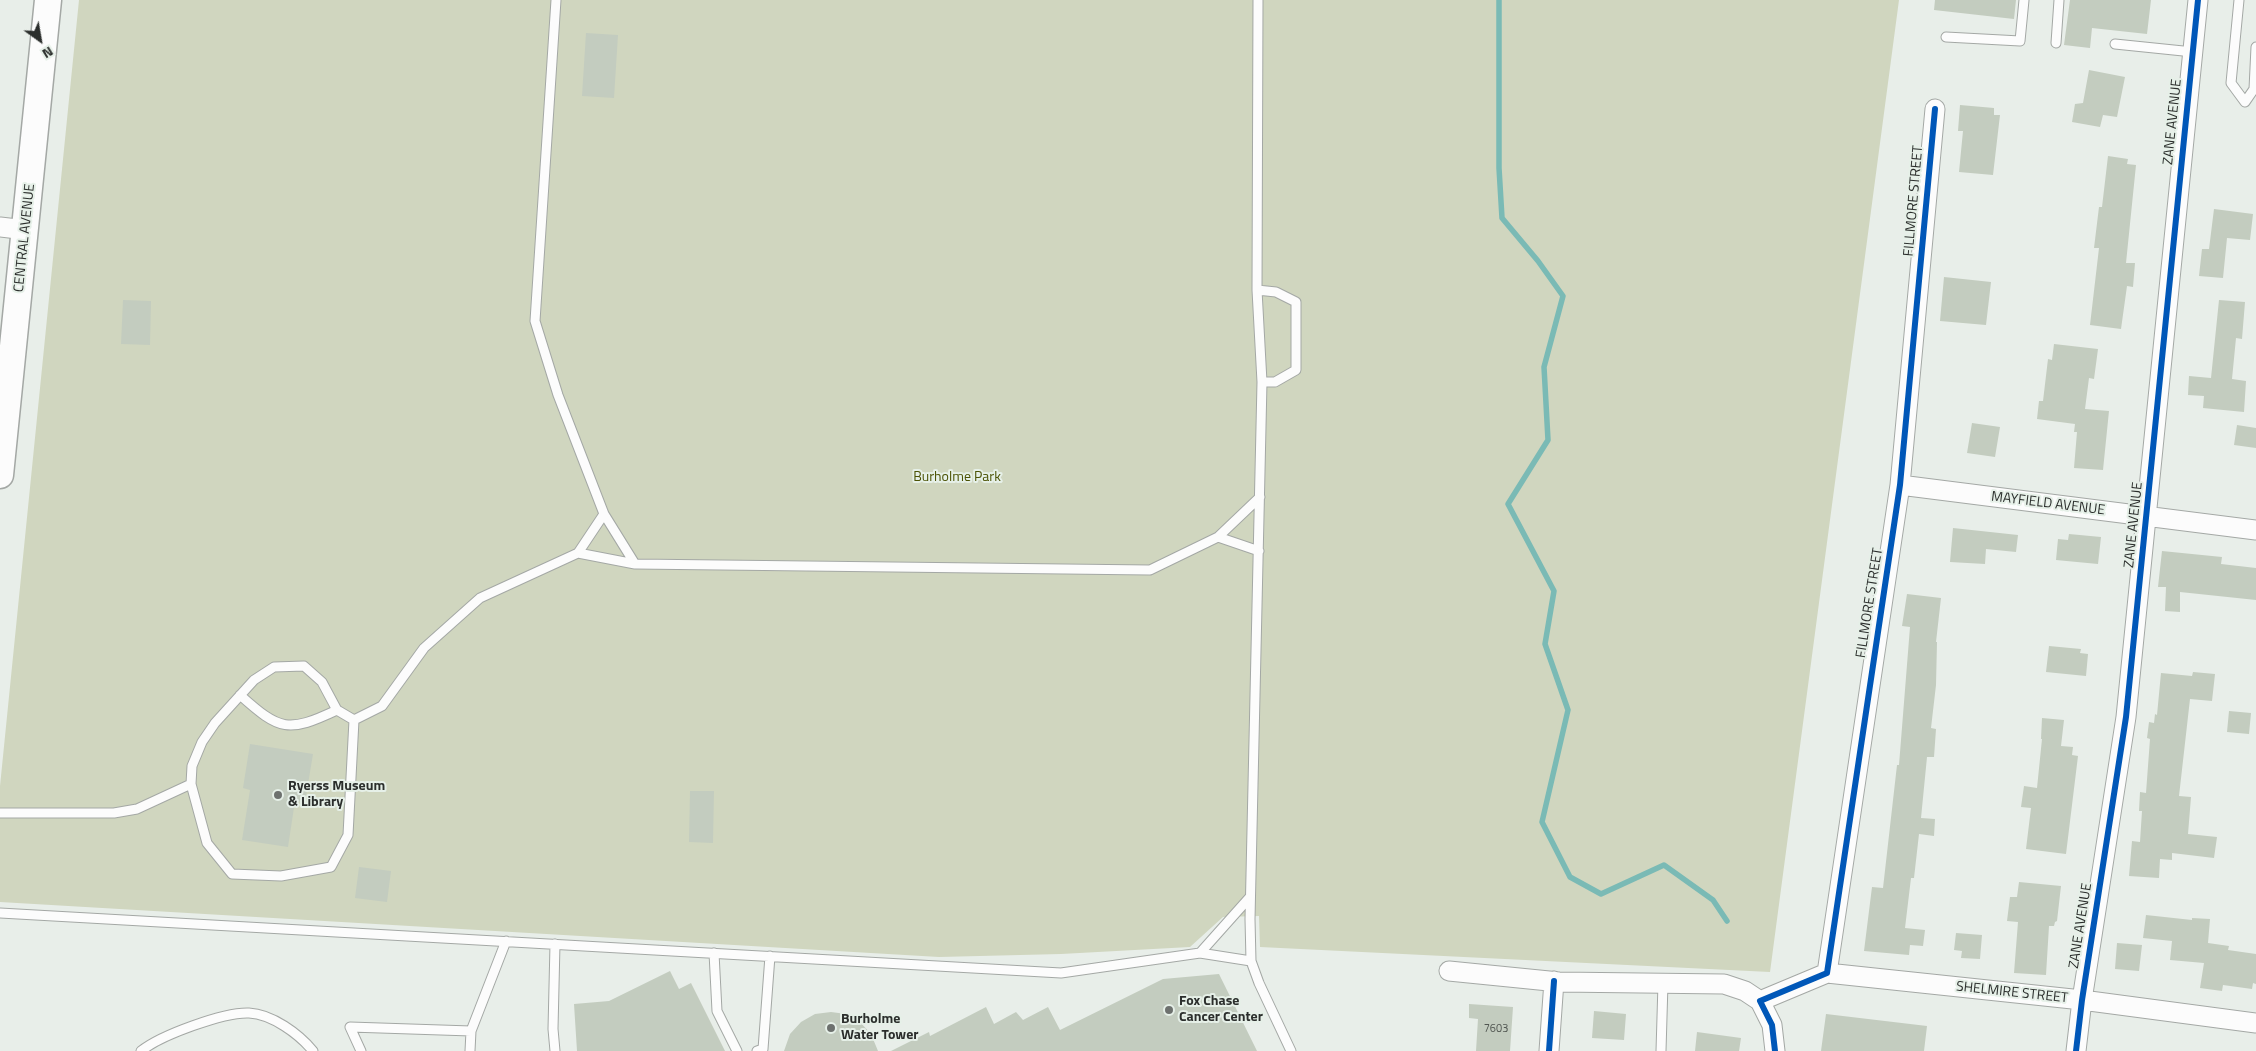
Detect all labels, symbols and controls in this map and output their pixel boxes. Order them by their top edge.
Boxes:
north arrow [15,15,65,65]
text: N [39,42,58,65]
street label: ZANE AVENUE [2160,78,2186,166]
street label: FILLMORE STREET [1901,145,1927,257]
street label: CENTRAL AVENUE [11,183,39,293]
park label: Burholme Park [913,470,1001,486]
street label: ZANE AVENUE [2121,481,2147,569]
street label: MAYFIELD AVENUE [1990,489,2106,519]
street label: FILLMORE STREET [1853,547,1887,659]
place label: Ryerss Museum & Library [288,779,385,812]
marker: Ryerss Museum & Library [272,789,284,801]
street label: ZANE AVENUE [2066,882,2096,970]
street label: SHELMIRE STREET [1955,979,2069,1007]
place label: Fox Chase Cancer Center [1179,994,1263,1026]
marker: Fox Chase Cancer Center [1163,1004,1175,1016]
place label: Burholme Water Tower [841,1012,918,1044]
marker: Burholme Water Tower [825,1022,837,1034]
house number: 7603 [1484,1022,1508,1036]

